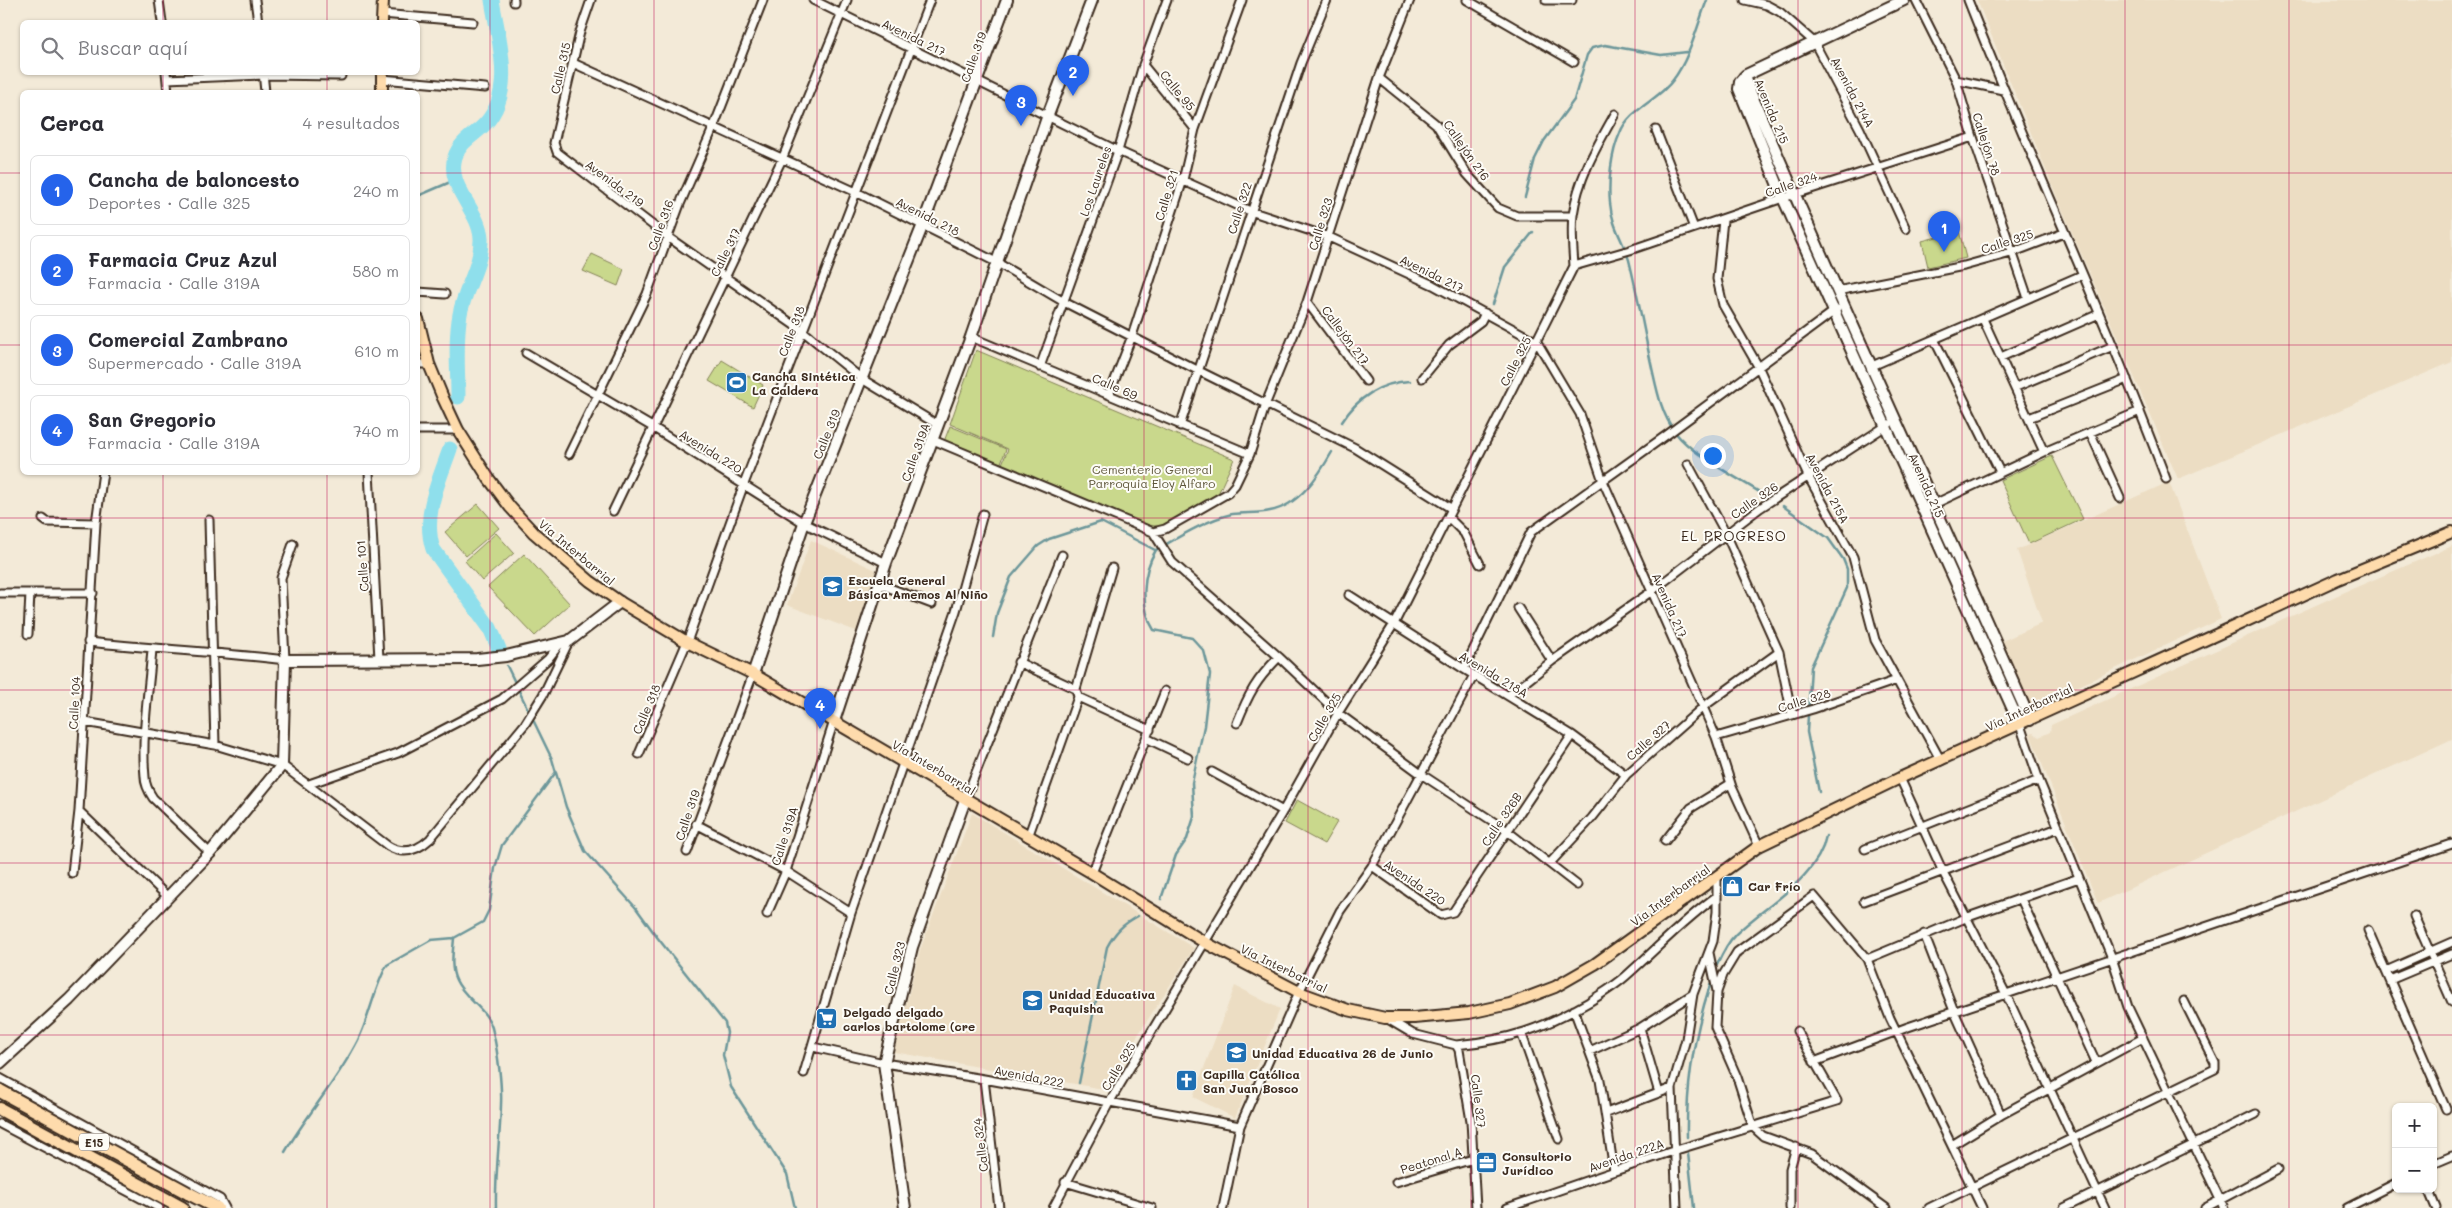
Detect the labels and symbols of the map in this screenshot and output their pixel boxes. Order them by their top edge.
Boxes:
street label: Avenida 217 [880,15,949,59]
street label: Calle 319 [956,29,990,85]
street label: Calle 315 [546,41,574,95]
street label: Avenida 214A [1828,54,1878,130]
pin: 2 [1057,55,1089,96]
street label: Calle 95 [1157,67,1199,113]
street label: Avenida 215 [1751,76,1793,146]
pin: 3 [1005,85,1037,126]
street label: Callejón 78 [1969,111,2005,177]
street label: Callejón 216 [1440,117,1494,183]
street label: Los Laureles [1076,144,1115,218]
street label: Avenida 219 [583,156,647,210]
street label: Calle 321 [1151,168,1181,222]
street label: Calle 324 [1763,168,1819,200]
street label: Calle 322 [1223,180,1255,236]
street label: Avenida 218 [893,193,963,239]
street label: Calle 323 [1304,196,1336,252]
street label: Calle 316 [643,197,677,253]
pin: 1 [1928,211,1960,252]
street label: Calle 317 [706,225,744,279]
street label: Calle 325 [1979,225,2035,257]
street label: Avenida 217 [1398,251,1467,295]
street label: Callejón 217 [1319,302,1374,368]
street label: Calle 318 [774,303,808,359]
street label: Calle 325 [1496,333,1534,389]
place label: Cancha Sintética La Caldera [752,368,856,398]
street label: Calle 69 [1090,369,1140,403]
sports icon: Cancha Sintética La Caldera [724,371,748,395]
street label: Calle 319 [809,407,843,461]
street label: Calle 319A [897,421,933,483]
street label: Avenida 220 [677,425,746,477]
your location [1700,443,1726,469]
street label: Avenida 215A [1803,450,1853,526]
street label: Avenida 215 [1906,450,1948,520]
park label: Cementerio General Parroquia Eloy Alfaro [1089,461,1215,491]
street label: Calle 326 [1727,478,1781,522]
street label: Vía Interbarrial [536,515,618,589]
district label: EL PROGRESO [1681,526,1787,545]
street label: Calle 101 [352,540,372,592]
street label: Avenida 217 [1649,570,1691,640]
place label: Escuela General Básica Amemos Al Niño [848,572,988,602]
school or university icon: Escuela General Básica Amemos Al Niño [820,575,844,599]
street label: Avenida 218A [1457,647,1531,701]
street label: Calle 104 [65,676,83,730]
street label: Vía Interbarrial [1983,680,2075,734]
street label: Calle 318 [628,681,664,737]
street label: Calle 328 [1776,684,1832,716]
pin: 4 [804,688,836,729]
street label: Calle 325 [1304,690,1344,744]
street label: Calle 327 [1622,716,1674,764]
street label: Vía Interbarrial [889,736,979,798]
street label: Calle 319 [671,787,703,843]
street label: Calle 326B [1477,789,1525,849]
street label: Calle 319A [767,804,801,868]
street label: Avenida 220 [1381,856,1449,909]
street label: Vía Interbarrial [1627,861,1713,929]
shop icon: Car Frío [1720,874,1744,898]
place label: Car Frío [1748,878,1800,894]
street label: Calle 323 [880,940,908,996]
street label: Vía Interbarrial [1238,940,1330,996]
place label: Unidad Educativa Paquisha [1049,986,1155,1016]
school or university icon: Unidad Educativa Paquisha [1021,989,1045,1013]
place label: Delgado delgado carlos bartolome (cre [843,1004,975,1034]
supermarket icon: Delgado delgado carlos bartolome (cre [815,1007,839,1031]
street label: Calle 325 [1097,1039,1139,1093]
school or university icon: Unidad Educativa 26 de Junio [1224,1041,1248,1065]
place label: Unidad Educativa 26 de Junio [1252,1045,1433,1061]
street label: Avenida 222 [993,1061,1065,1091]
place label: Capilla Católica San Juan Bosco [1203,1066,1300,1096]
church icon: Capilla Católica San Juan Bosco [1175,1069,1199,1093]
street label: Calle 327 [1468,1073,1490,1129]
street label: Calle 324 [969,1117,991,1173]
road number: E15 [79,1134,109,1150]
street label: Avenida 222A [1586,1135,1666,1175]
street label: Peatonal A [1398,1143,1464,1177]
place label: Consultorio Jurídico [1502,1148,1571,1178]
office icon: Consultorio Jurídico [1474,1151,1498,1175]

